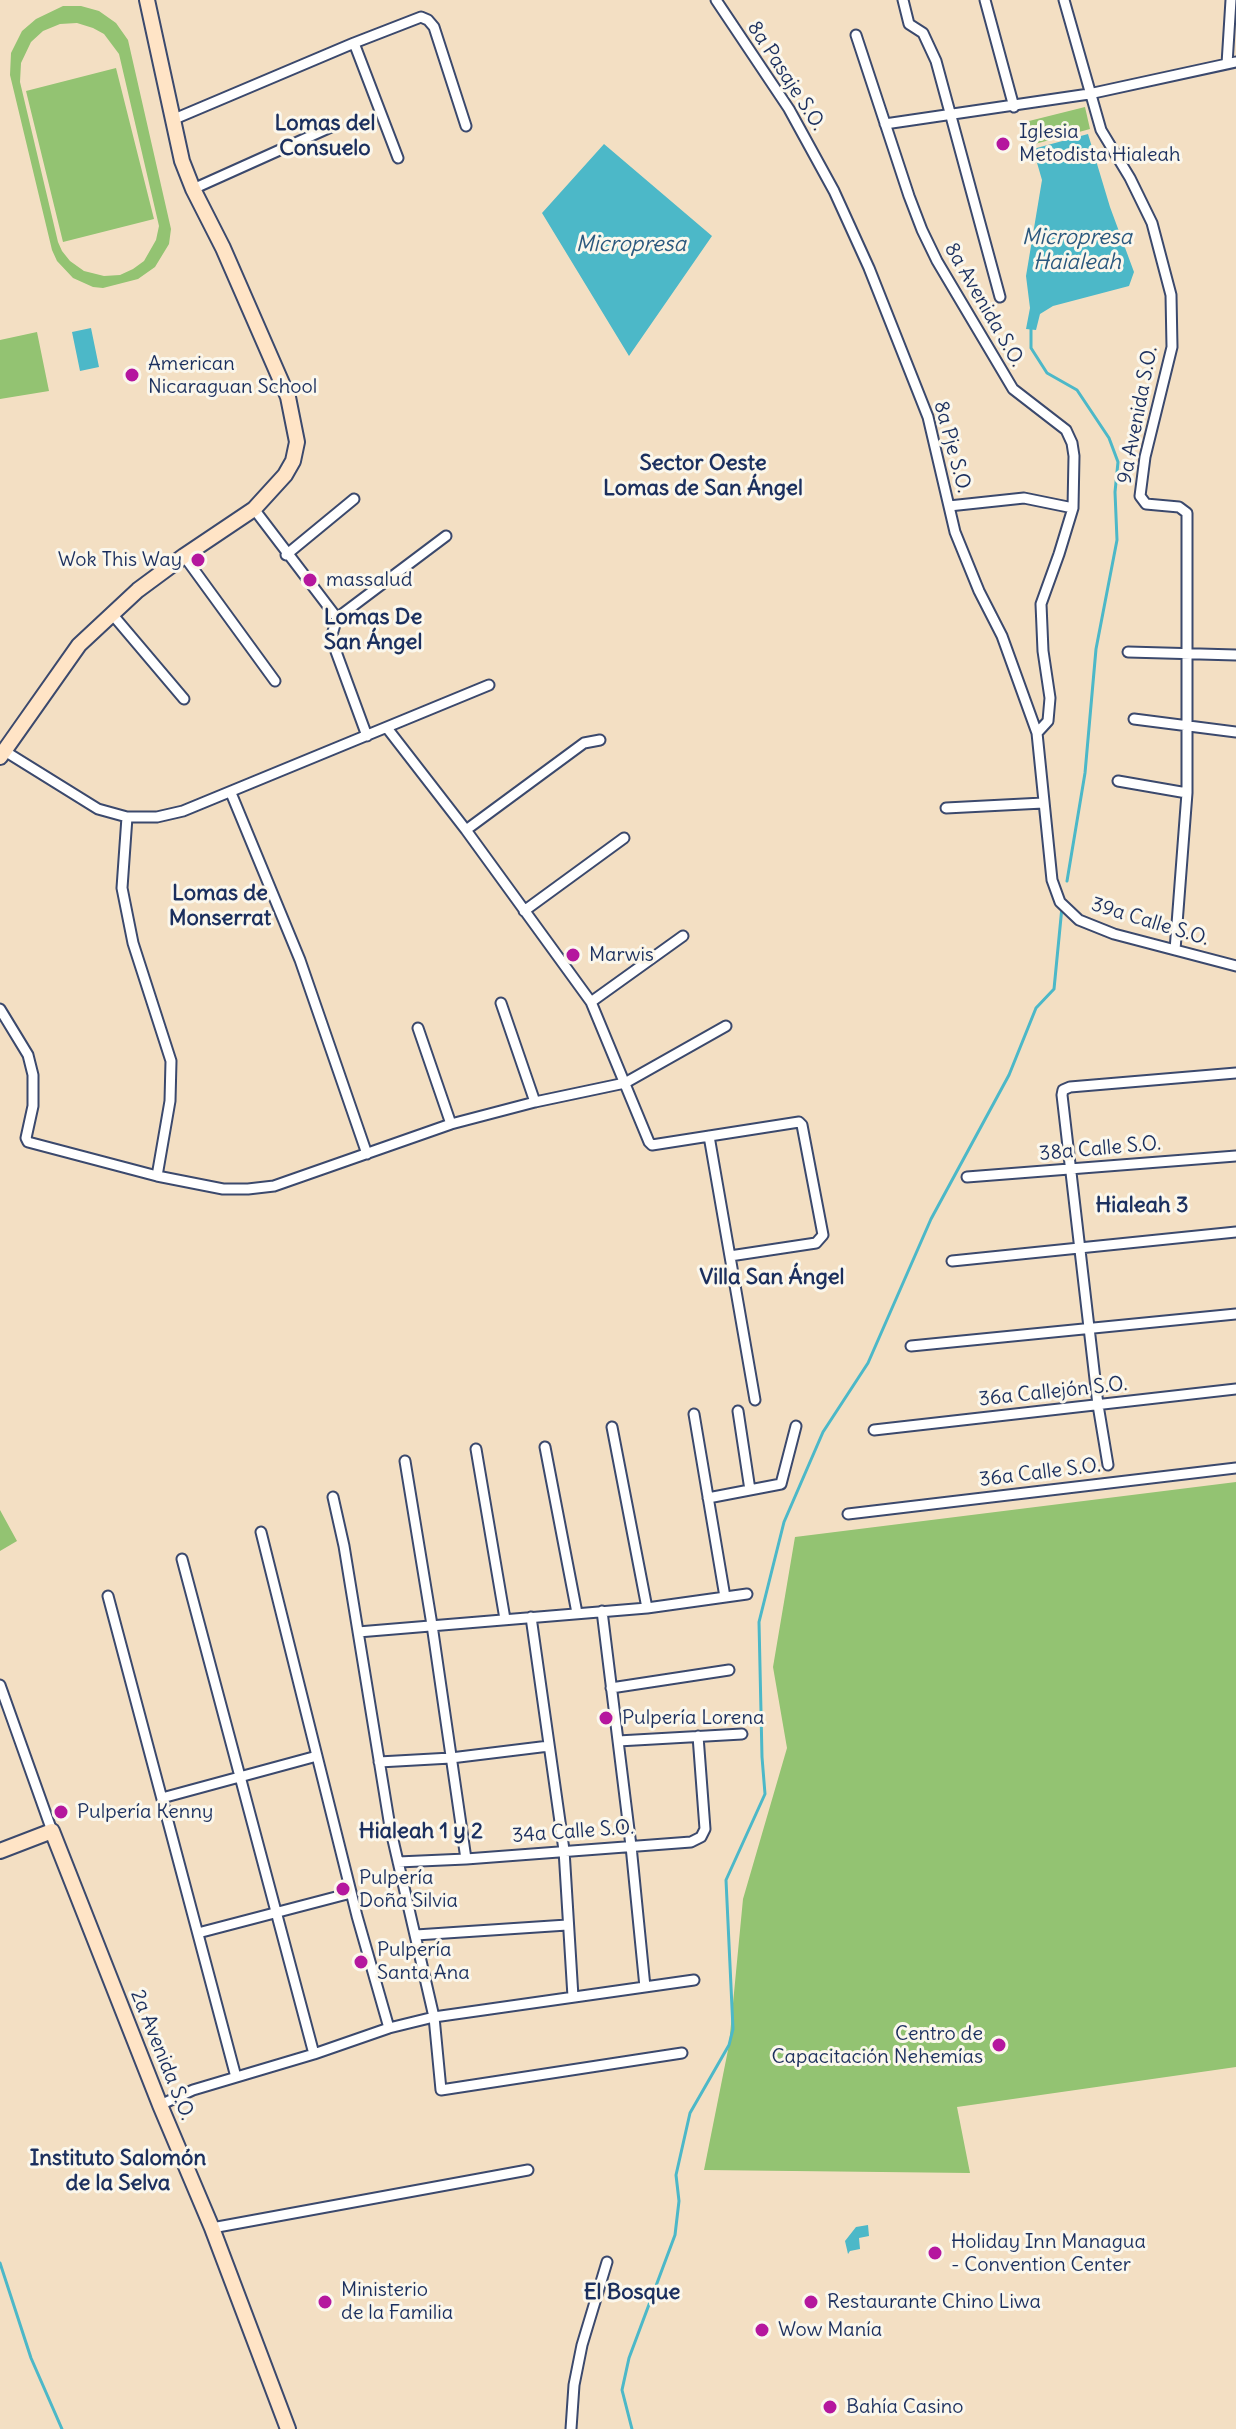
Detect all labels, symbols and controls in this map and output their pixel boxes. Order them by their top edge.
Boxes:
street label: 8a Pasaje S.O. [742,17,830,135]
district label: Lomas del Consuelo [275,111,375,162]
place label: Iglesia Metodista Hialeah [1019,120,1181,167]
marker: Iglesia Metodista Hialeah [994,135,1012,153]
water label: Micropresa Haialeah [1022,225,1132,276]
water label: Micropresa [576,232,686,258]
street label: 8a Avenida S.O. [939,239,1029,371]
street label: 9a Avenida S.O. [1113,344,1163,486]
place label: American Nicaraguan School [148,352,317,399]
marker: American Nicaraguan School [123,366,141,384]
street label: 8a Pje S.O. [928,399,976,495]
district label: Sector Oeste Lomas de San Ángel [603,451,803,502]
place label: Wok This Way [58,548,182,572]
marker: Wok This Way [189,551,207,569]
place label: massalud [326,568,412,592]
marker: massalud [301,571,319,589]
district label: Lomas De San Ángel [324,605,422,656]
district label: Lomas de Monserrat [169,881,271,932]
street label: 39a Calle S.O. [1088,893,1212,951]
place label: Marwis [589,943,654,967]
marker: Marwis [564,946,582,964]
street label: 38a Calle S.O. [1038,1132,1162,1166]
district label: Hialeah 3 [1095,1193,1189,1219]
district label: Villa San Ángel [699,1265,845,1291]
street label: 36a Callejón S.O. [977,1372,1129,1412]
street label: 36a Calle S.O. [978,1454,1102,1492]
place label: Pulpería Lorena [622,1706,764,1730]
marker: Pulpería Lorena [597,1709,615,1727]
place label: Pulpería Kenny [77,1800,213,1824]
marker: Pulpería Kenny [52,1803,70,1821]
street label: 34a Calle S.O. [511,1816,635,1848]
district label: Hialeah 1 y 2 [359,1819,483,1845]
place label: Pulpería Doña Silvia [359,1866,458,1913]
marker: Pulpería Doña Silvia [334,1880,352,1898]
place label: Pulpería Santa Ana [377,1938,470,1985]
marker: Pulpería Santa Ana [352,1953,370,1971]
street label: 2a Avenida S.O. [125,1986,199,2124]
place label: Centro de Capacitación Nehemías [772,2022,983,2069]
marker: Centro de Capacitación Nehemías [990,2036,1008,2054]
district label: Instituto Salomón de la Selva [30,2146,206,2198]
place label: Holiday Inn Managua - Convention Center [951,2230,1146,2277]
marker: Holiday Inn Managua - Convention Center [926,2244,944,2262]
place label: Ministerio de la Familia [341,2278,453,2325]
district label: El Bosque [584,2280,680,2306]
place label: Restaurante Chino Liwa [827,2290,1041,2314]
marker: Ministerio de la Familia [316,2293,334,2311]
marker: Restaurante Chino Liwa [802,2293,820,2311]
place label: Wow Manía [778,2318,882,2342]
marker: Wow Manía [753,2321,771,2339]
place label: Bahía Casino [846,2395,964,2419]
marker: Bahía Casino [821,2398,839,2416]

